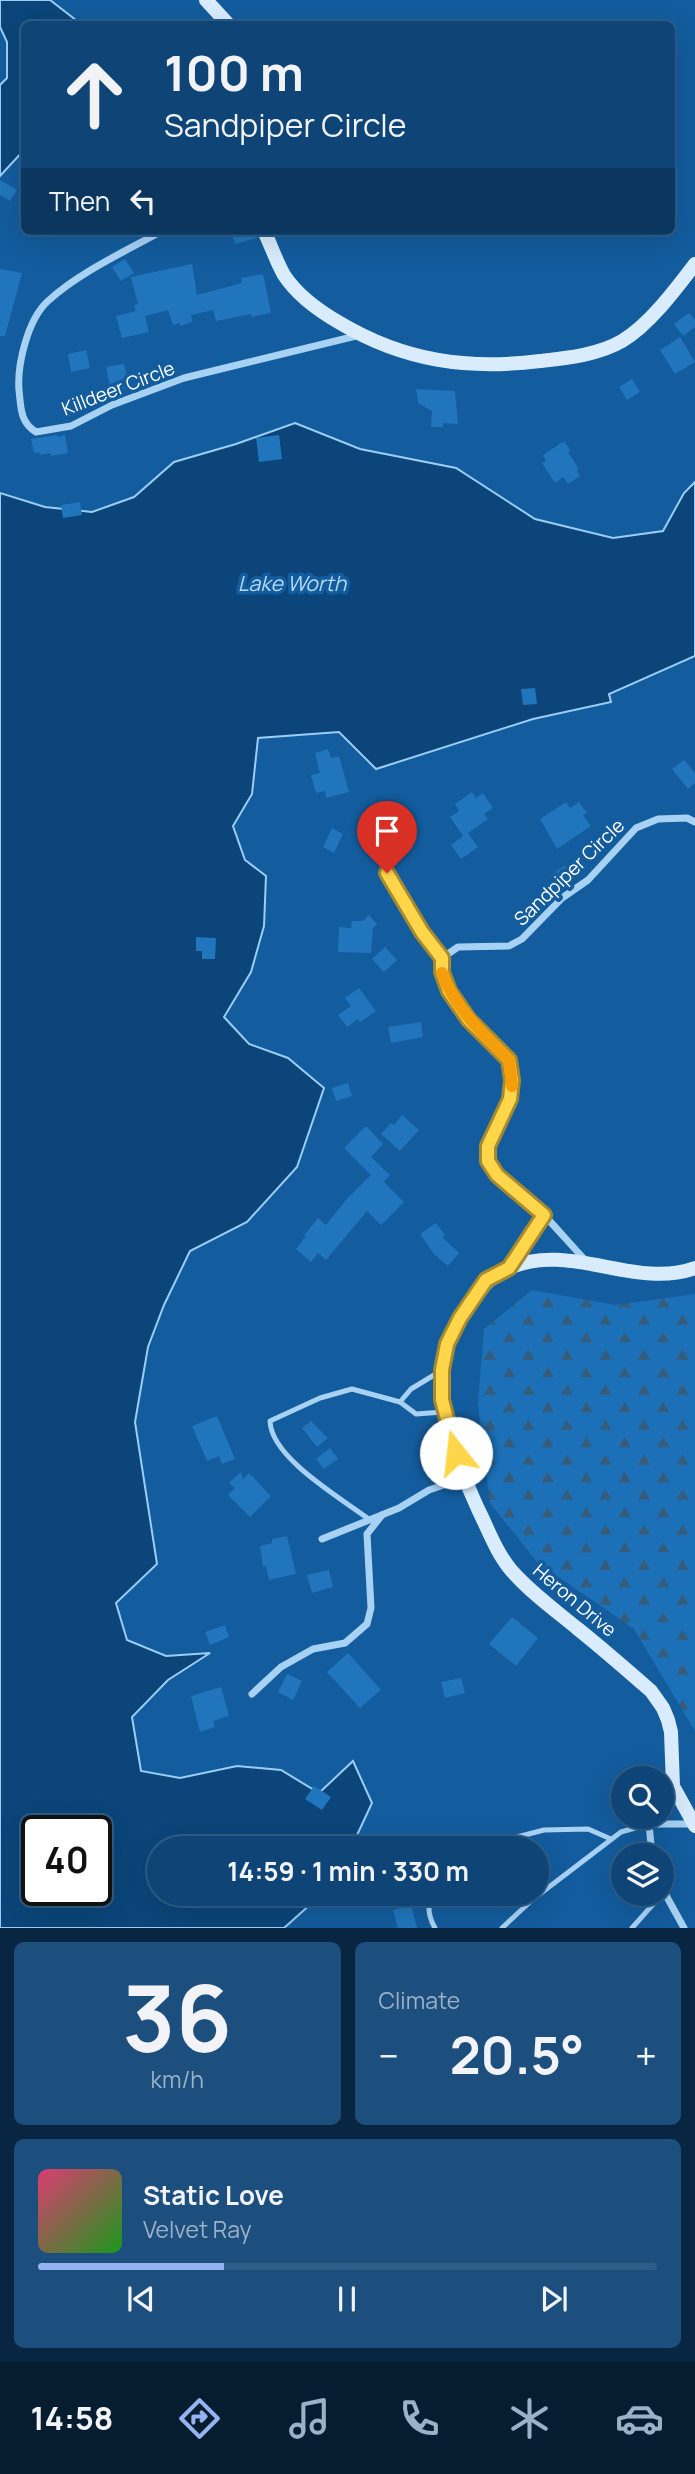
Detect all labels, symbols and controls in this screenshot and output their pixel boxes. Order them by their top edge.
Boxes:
text: 100 m [164,39,304,106]
icon: ahead [49,49,140,140]
text: Sandpiper Circle [164,103,406,147]
icon: left [124,182,162,220]
text: Then [49,183,110,219]
street label: Killdeer Circle [58,355,178,421]
water label: Lake Worth [238,569,348,597]
pin [357,801,417,873]
icon: arrive [368,812,406,850]
street label: Sandpiper Circle [508,813,630,931]
position arrow [419,1416,493,1490]
street label: Heron Drive [528,1557,622,1643]
map controls [611,1766,674,1906]
button: search [611,1766,674,1829]
speed limit sign: 40 [21,1815,112,1906]
button: layers [611,1843,674,1906]
text: 14:59 · 1 min · 330 m [227,1853,469,1889]
text: 36 [123,1955,232,2079]
text: Climate [379,1984,460,2016]
text: 20.5° [450,2019,584,2090]
text: − [379,2029,399,2081]
text: + [635,2029,657,2081]
text: km/h [151,2063,204,2095]
text: Static Love [143,2177,284,2213]
text: Velvet Ray [143,2213,252,2245]
icon: previous [122,2280,160,2318]
icon: pause [328,2280,366,2318]
icon: next [535,2280,573,2318]
icon: directions [175,2394,224,2443]
icon: music [285,2394,334,2443]
icon: phone [395,2394,444,2443]
icon: climate [505,2394,554,2443]
icon: car [615,2394,664,2443]
text: 14:58 [31,2396,113,2440]

